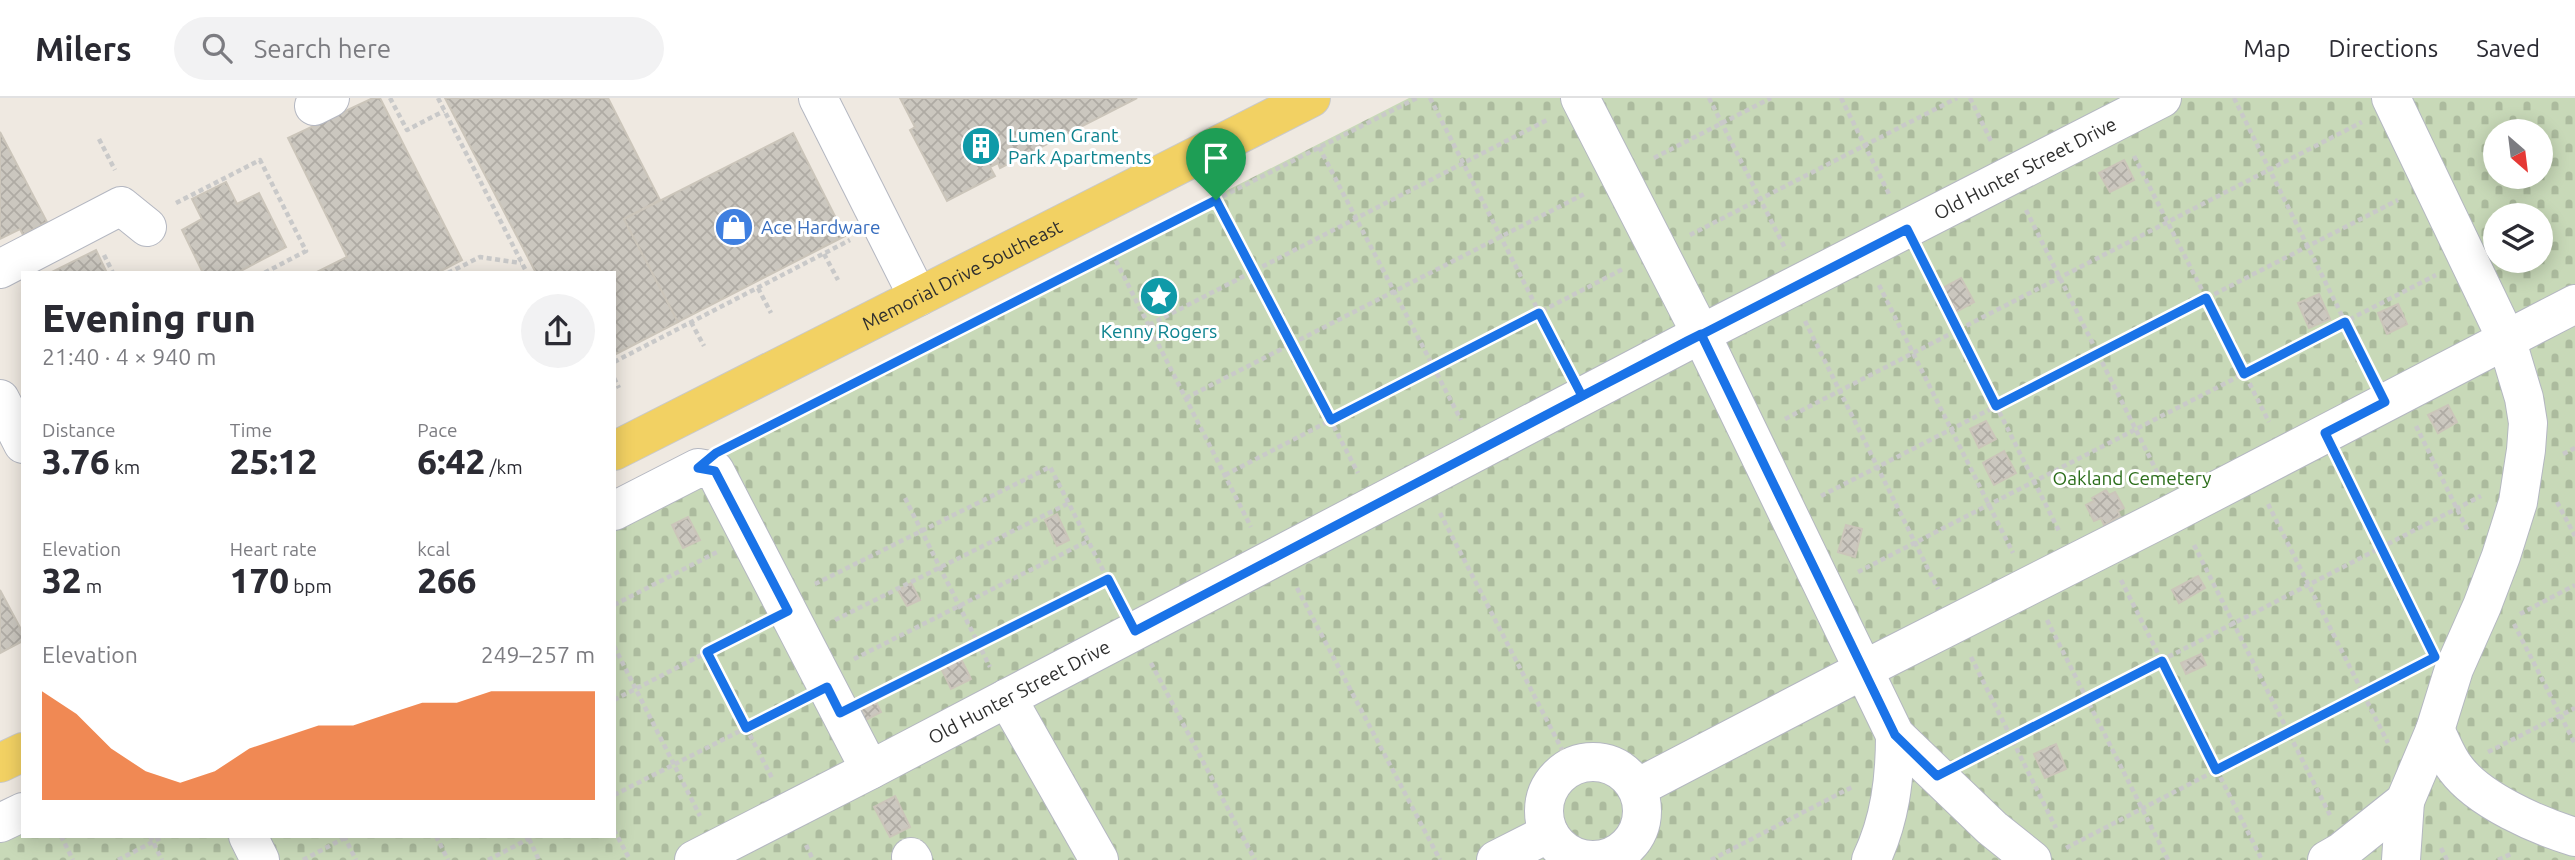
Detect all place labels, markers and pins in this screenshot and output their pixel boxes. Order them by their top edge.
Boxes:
place label: Lumen Grant Park Apartments [1008,124,1151,168]
building icon: Lumen Grant Park Apartments [960,125,1002,167]
pin [1186,128,1246,200]
shop icon: Ace Hardware [713,206,755,248]
place label: Ace Hardware [761,216,880,238]
place icon: Kenny Rogers [1138,275,1180,317]
place label: Kenny Rogers [1101,320,1217,342]

